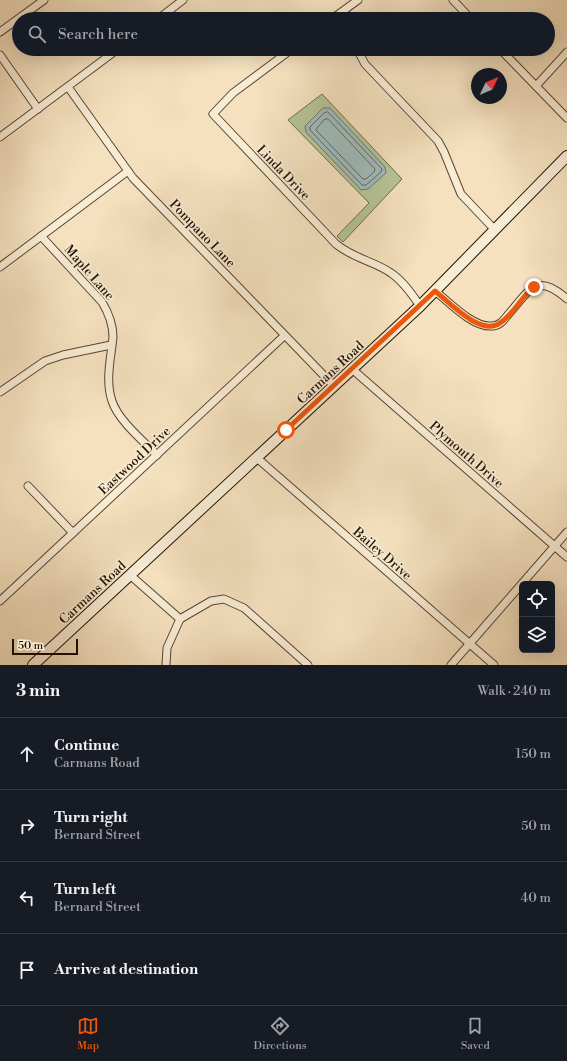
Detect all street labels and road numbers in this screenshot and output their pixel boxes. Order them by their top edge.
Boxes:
street label: Linda Drive [253,142,314,204]
street label: Pompano Lane [166,196,239,271]
street label: Maple Lane [61,242,118,304]
street label: Carmans Road [294,337,368,408]
street label: Plymouth Drive [426,418,507,492]
street label: Eastwood Drive [95,423,174,498]
street label: Bailey Drive [349,523,415,584]
street label: Carmans Road [56,557,130,628]

